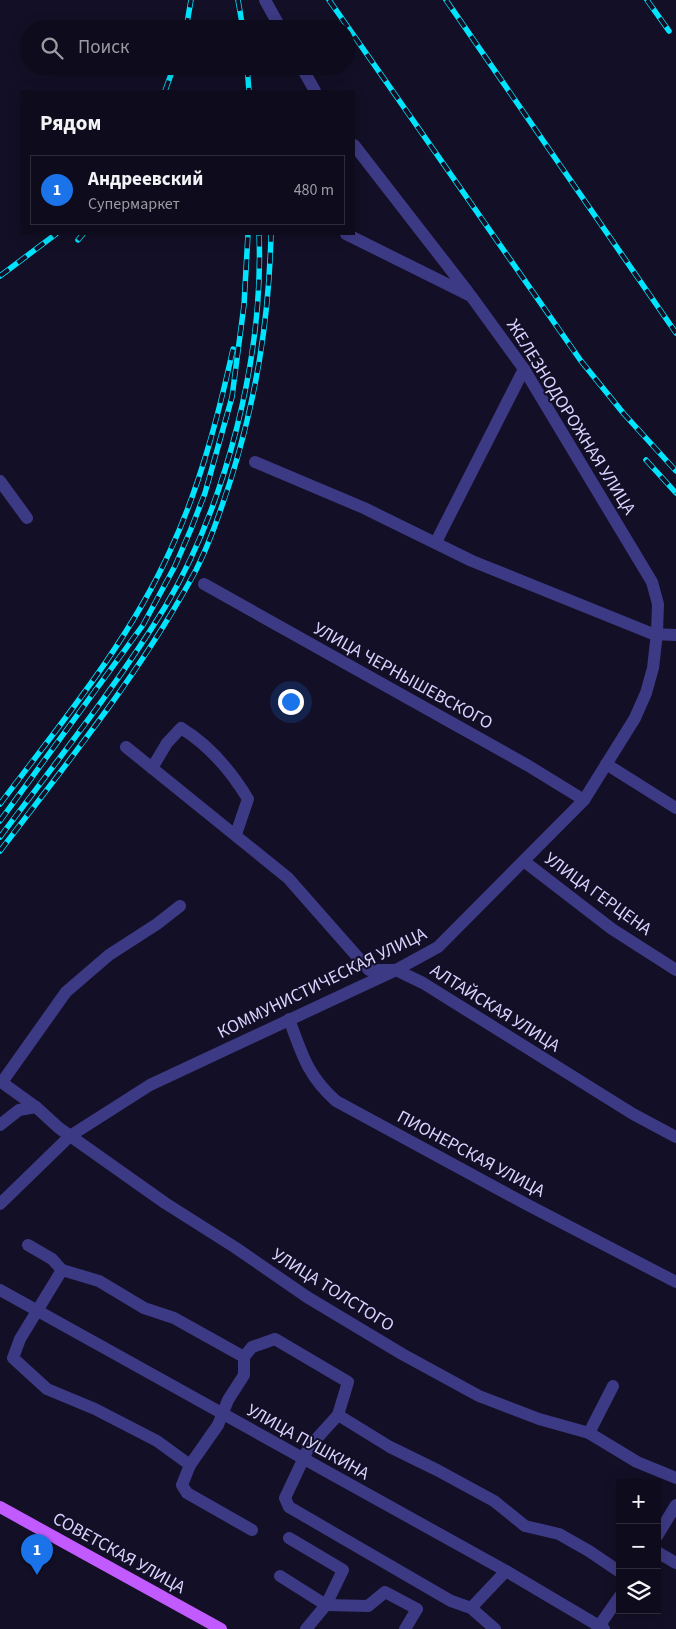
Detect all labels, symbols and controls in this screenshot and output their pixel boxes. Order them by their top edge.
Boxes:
search box [20,20,355,75]
icon: search [38,34,66,62]
text: Поиск [78,34,129,61]
text: Рядом [40,108,101,138]
text: Андреевский [88,166,203,193]
text: 1 [53,179,61,201]
text: 480 m [294,179,334,201]
text: Супермаркет [88,193,180,215]
street label: ЖЕЛЕЗНОДОРОЖНАЯ УЛИЦА [500,314,642,520]
street label: УЛИЦА ЧЕРНЫШЕВСКОГО [309,616,497,736]
your location [278,689,304,715]
street label: УЛИЦА ГЕРЦЕНА [539,846,657,942]
street label: КОММУНИСТИЧЕСКАЯ УЛИЦА [213,921,431,1045]
street label: АЛТАЙСКАЯ УЛИЦА [425,958,565,1058]
street label: ПИОНЕРСКАЯ УЛИЦА [393,1104,549,1204]
street label: УЛИЦА ТОЛСТОГО [267,1242,399,1338]
street label: УЛИЦА ПУШКИНА [242,1398,374,1486]
map controls [616,1479,661,1614]
button: + [616,1479,661,1524]
street label: СОВЕТСКАЯ УЛИЦА [48,1506,190,1600]
button: − [616,1524,661,1569]
pin: 1 [21,1534,53,1575]
button: layers [616,1569,661,1614]

